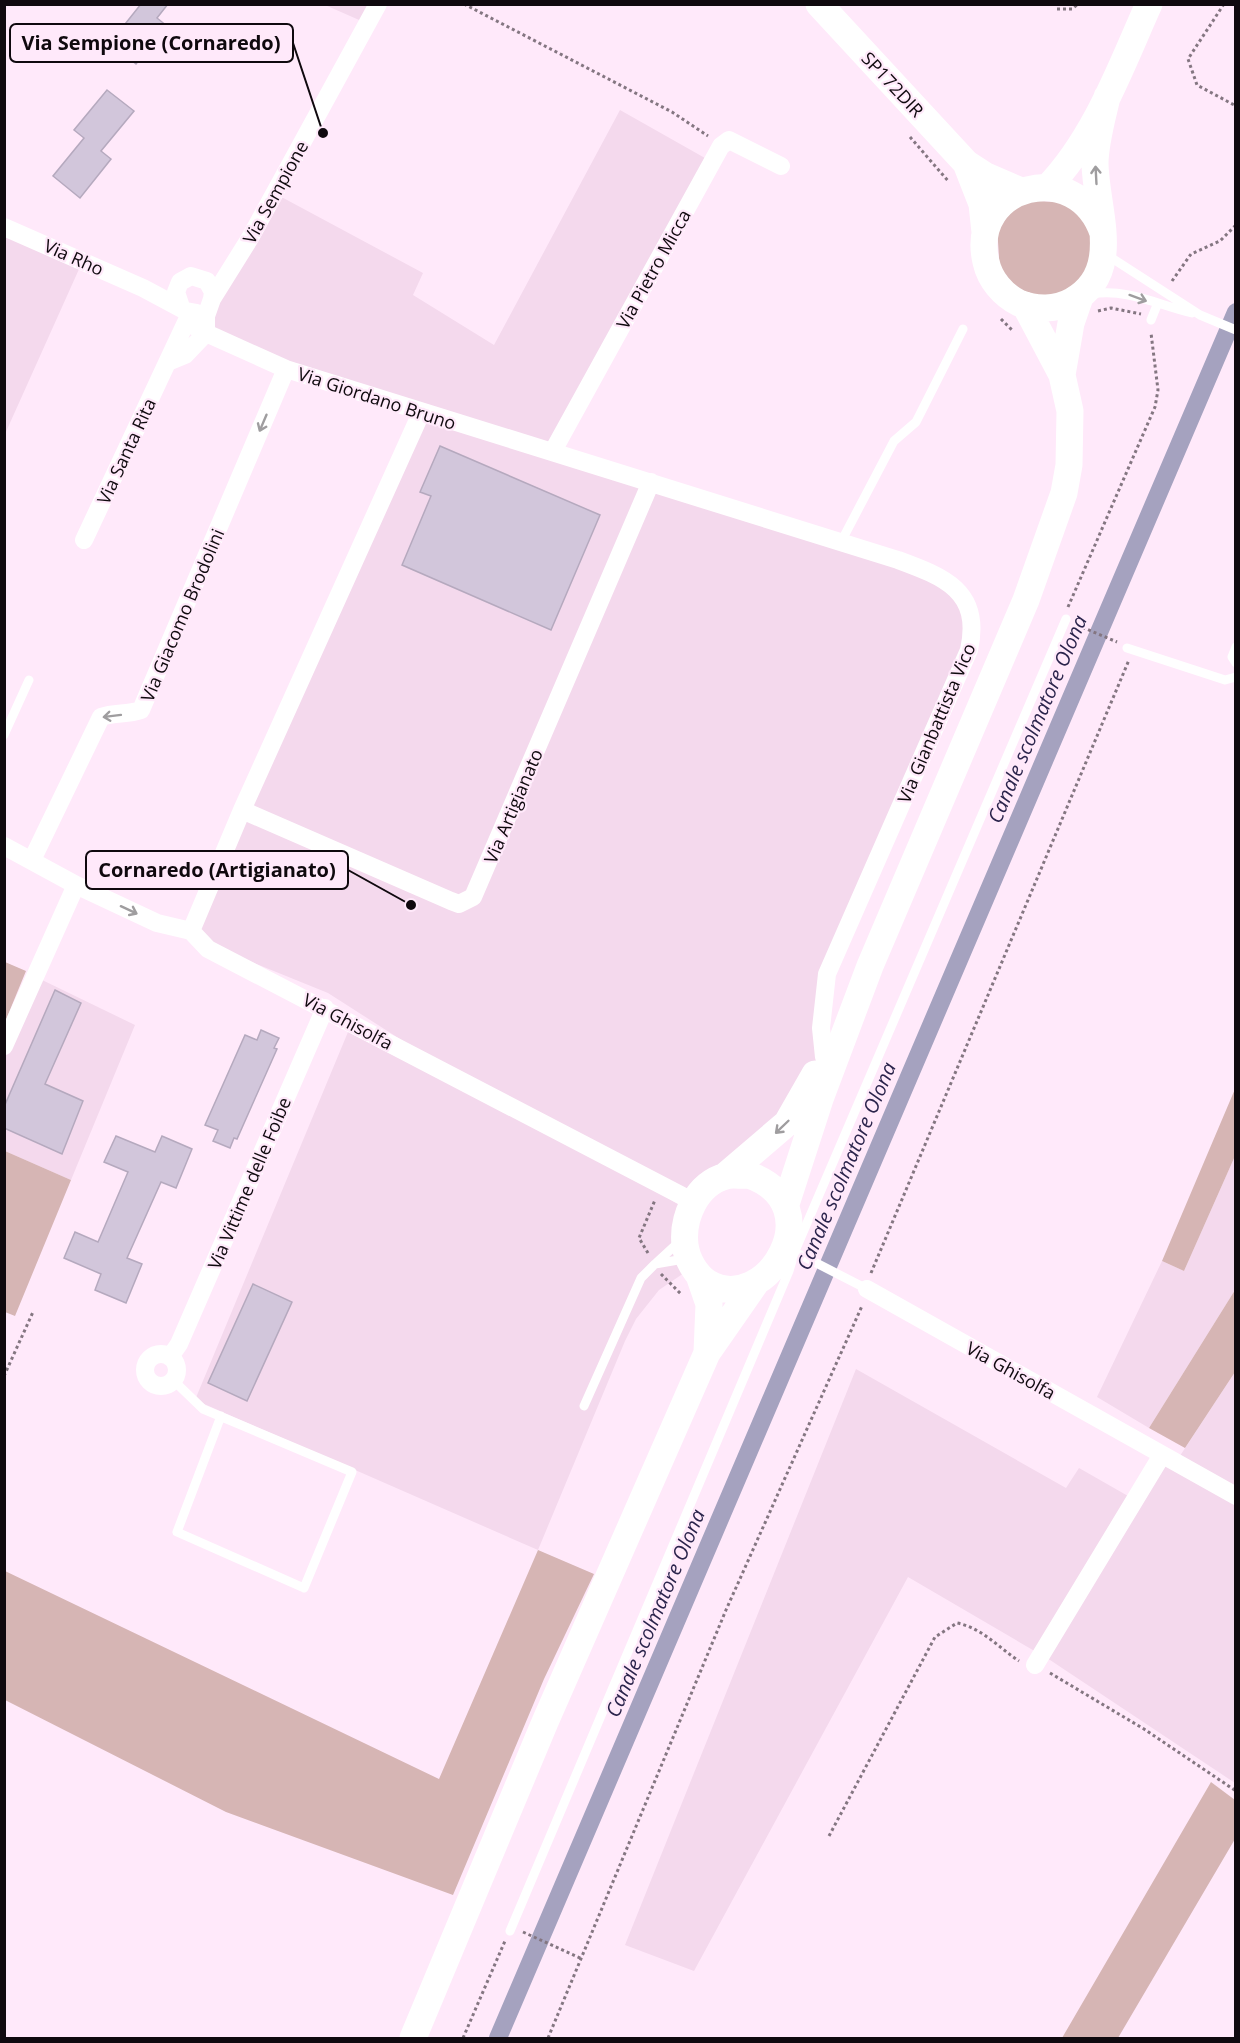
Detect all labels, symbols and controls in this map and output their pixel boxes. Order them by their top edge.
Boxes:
callout: Via Sempione (Cornaredo) [10,24,293,62]
text: Via Sempione (Cornaredo) [21,29,281,56]
street label: SP172DIR [857,46,929,122]
street label: Via Sempione [237,136,313,248]
one-way arrow [1090,166,1101,186]
street label: Via Pietro Micca [610,205,696,333]
street label: Via Rho [40,233,108,281]
one-way arrow [1128,293,1146,304]
street label: Via Giordano Bruno [295,361,459,435]
street label: Via Santa Rita [91,394,161,508]
one-way arrow [257,413,268,432]
street label: Via Giacomo Brodolini [135,525,229,705]
water label: Canale scolmatore Olona [981,611,1093,827]
street label: Via Gianbattista Vico [891,639,981,807]
one-way arrow [103,710,123,721]
street label: Via Artigianato [478,745,548,867]
callout: Cornaredo (Artigianato) [86,851,348,889]
text: Cornaredo (Artigianato) [98,856,336,883]
one-way arrow [119,904,137,916]
street label: Via Ghisolfa [299,987,397,1055]
water label: Canale scolmatore Olona [790,1058,902,1274]
street label: Via Vittime delle Foibe [202,1093,296,1273]
one-way arrow [774,1120,789,1134]
street label: Via Ghisolfa [962,1336,1060,1404]
water label: Canale scolmatore Olona [599,1505,711,1721]

